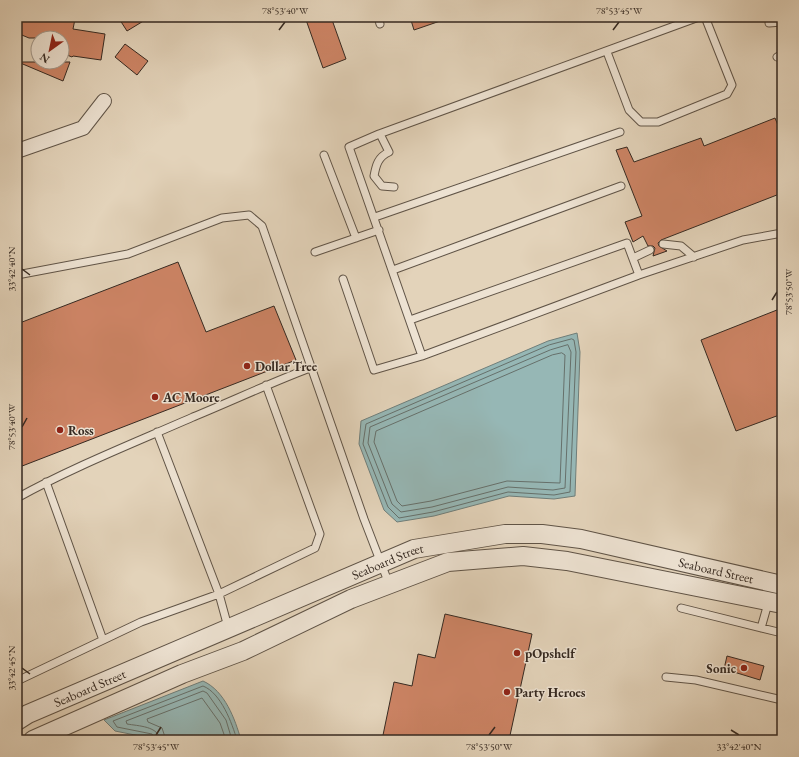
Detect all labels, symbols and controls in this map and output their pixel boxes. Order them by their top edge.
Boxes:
text: 78°53'40"W [262,4,309,17]
text: 78°53'45"W [596,4,643,17]
north arrow [30,30,70,70]
text: N [37,50,52,67]
text: 33°42'40"N [5,246,18,291]
text: 78°53'50"W [782,268,795,315]
place label: Dollar Tree [255,358,318,375]
marker: Dollar Tree [242,361,252,371]
place label: AC Moore [162,389,220,406]
marker: AC Moore [150,392,160,402]
text: 78°53'40"W [5,403,18,450]
place label: Ross [68,422,94,439]
marker: Ross [55,425,65,435]
street label: Seaboard Street [349,540,425,584]
street label: Seaboard Street [677,554,755,587]
text: 33°42'45"N [5,645,18,690]
place label: pOpshelf [525,645,577,662]
marker: pOpshelf [512,648,522,658]
place label: Sonic [706,660,737,677]
marker: Sonic [739,663,749,673]
street label: Seaboard Street [51,665,128,711]
place label: Party Heroes [515,684,586,701]
marker: Party Heroes [502,687,512,697]
text: 78°53'45"W [133,740,180,753]
text: 78°53'50"W [466,740,513,753]
text: 33°42'40"N [717,740,762,753]

